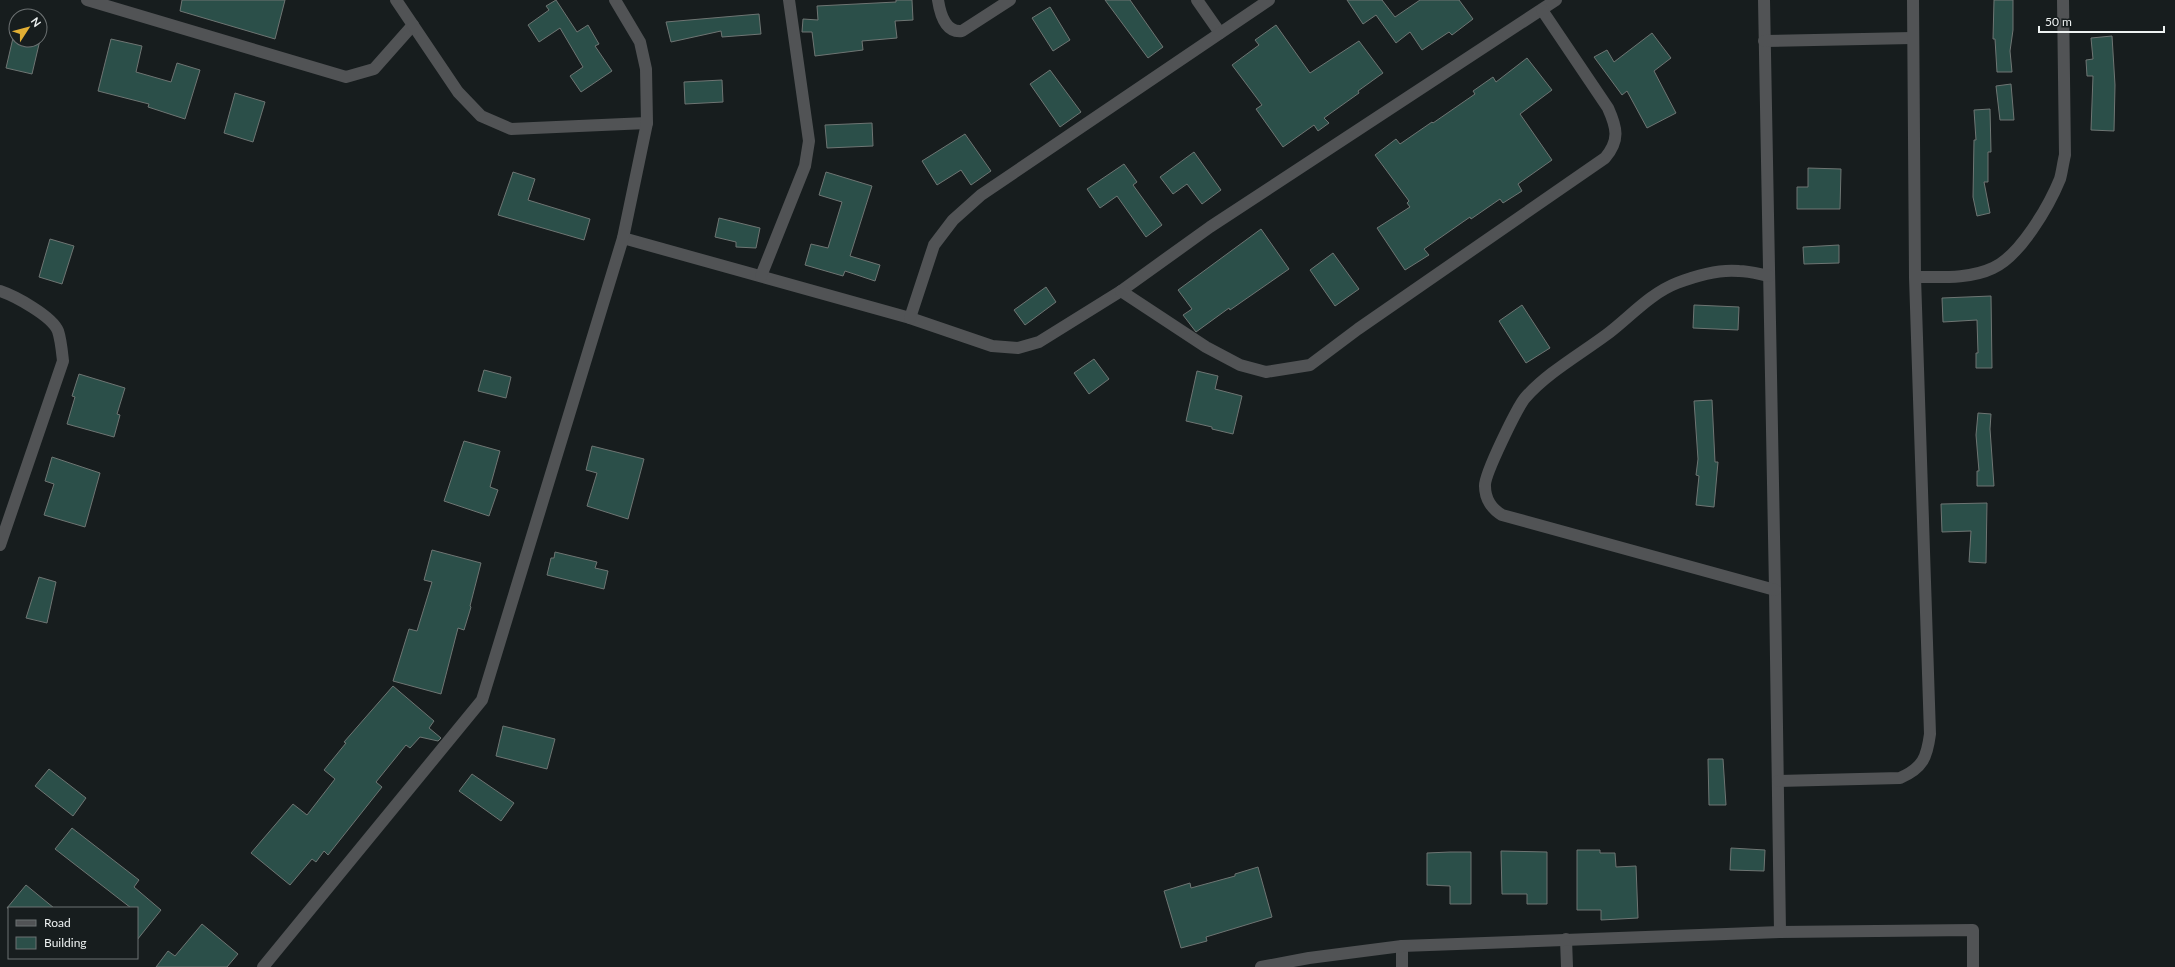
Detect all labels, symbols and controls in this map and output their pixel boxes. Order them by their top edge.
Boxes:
north arrow [8,8,48,48]
scale bar [2039,8,2164,34]
text: 50 m [2045,14,2072,29]
text: N [29,15,44,29]
legend [8,907,138,959]
text: Road [44,915,71,930]
text: Building [44,935,87,950]

